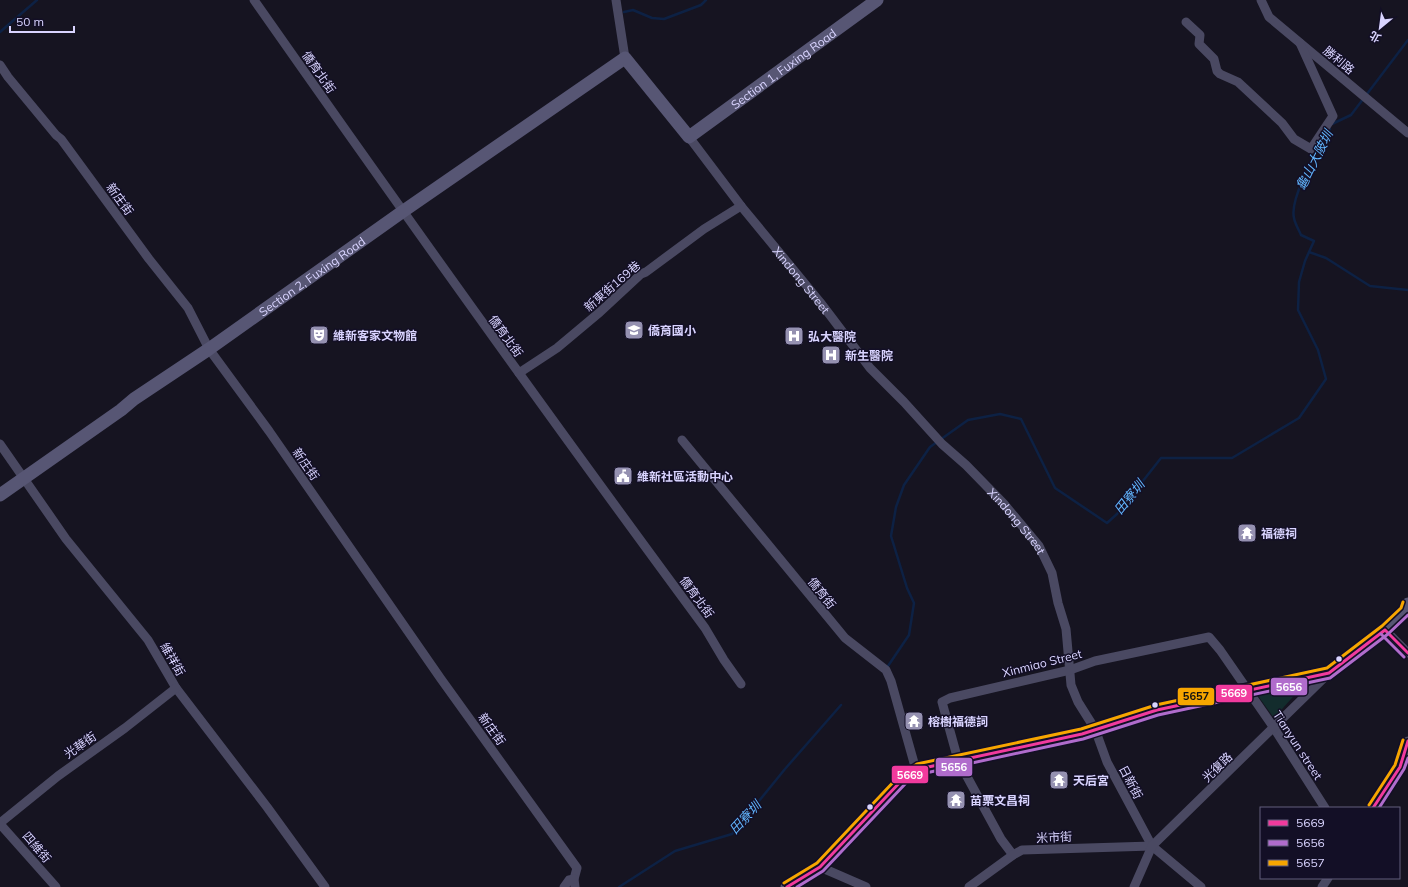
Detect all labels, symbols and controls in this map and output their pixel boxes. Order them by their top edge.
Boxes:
scale bar [10,8,74,34]
north arrow [1360,8,1400,48]
text: 50 m [16,14,44,29]
street label: Section 1, Fuxing Road [728,25,839,112]
text: 北 [1367,28,1383,46]
street label: 勝利路 [1320,43,1358,77]
street label: 僑育北街 [299,48,339,96]
water label: 龜山大陂圳 [1292,126,1337,193]
street label: 新庄街 [103,180,137,218]
street label: Section 2, Fuxing Road [256,233,368,319]
street label: Xindong Street [770,243,834,316]
street label: 新東街169巷 [581,258,643,314]
street label: 僑育北街 [486,312,526,360]
school or university icon: 僑育國小 [623,319,645,341]
place label: 僑育國小 [648,323,696,338]
theatre icon: 維新客家文物館 [308,324,330,346]
hospital icon: 弘大醫院 [783,325,805,347]
place label: 維新客家文物館 [333,328,417,343]
place label: 弘大醫院 [808,329,856,344]
hospital icon: 新生醫院 [820,344,842,366]
place label: 新生醫院 [845,348,893,363]
street label: 新庄街 [290,445,322,483]
public building icon: 維新社區活動中心 [612,465,634,487]
place label: 維新社區活動中心 [637,469,733,484]
water label: 田寮圳 [1111,475,1149,517]
street label: Xindong Street [985,485,1049,556]
temple icon: 福德祠 [1236,522,1258,544]
place label: 福德祠 [1261,526,1297,541]
street label: 僑育北街 [677,573,717,621]
street label: 僑育街 [805,574,839,612]
street label: 維祥街 [158,640,188,678]
street label: Xinmiao Street [1001,646,1083,680]
unlabelled marker [1334,654,1344,664]
line badge: 5656 [1270,677,1308,696]
text: 5656 [1276,680,1303,694]
line badge: 5669 [1215,684,1253,703]
text: 5669 [1221,686,1248,700]
line badge: 5657 [1177,687,1215,706]
text: 5657 [1183,689,1210,703]
unlabelled marker [1150,700,1160,710]
street label: Tianyun street [1270,708,1326,782]
street label: 新庄街 [475,710,509,748]
temple icon: 榕樹福德詞 [903,710,925,732]
place label: 榕樹福德詞 [928,714,988,729]
street label: 光華街 [61,729,99,761]
street label: 光復路 [1199,749,1235,785]
line badge: 5656 [935,757,973,777]
text: 5656 [941,760,968,774]
street label: 日新街 [1116,763,1146,801]
line badge: 5669 [891,765,929,784]
text: 5669 [897,768,924,782]
temple icon: 天后宮 [1048,769,1070,791]
place label: 天后宮 [1073,773,1109,788]
temple icon: 苗栗文昌祠 [945,789,967,811]
place label: 苗栗文昌祠 [970,793,1030,808]
water label: 田寮圳 [726,796,766,837]
unlabelled marker [865,802,875,812]
legend [1260,807,1400,879]
text: 5669 [1296,815,1325,830]
street label: 四維街 [20,828,54,866]
street label: 米市街 [1036,829,1072,845]
text: 5656 [1296,835,1325,850]
text: 5657 [1296,855,1325,870]

